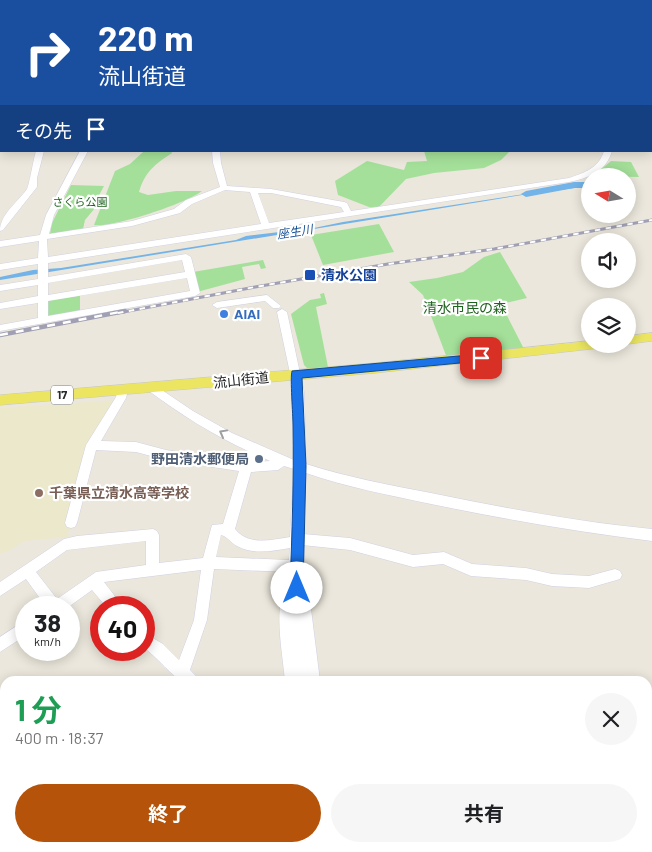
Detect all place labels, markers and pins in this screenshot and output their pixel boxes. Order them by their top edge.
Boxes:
place label: 清水公園 [321,266,377,283]
marker: 清水公園 [303,268,317,282]
place label: AIAI [234,305,260,322]
marker: AIAI [218,308,230,320]
pin [460,337,502,379]
place label: 野田清水郵便局 [151,450,249,467]
marker: 野田清水郵便局 [253,453,265,465]
place label: 千葉県立清水高等学校 [49,484,189,501]
marker: 千葉県立清水高等学校 [33,487,45,499]

